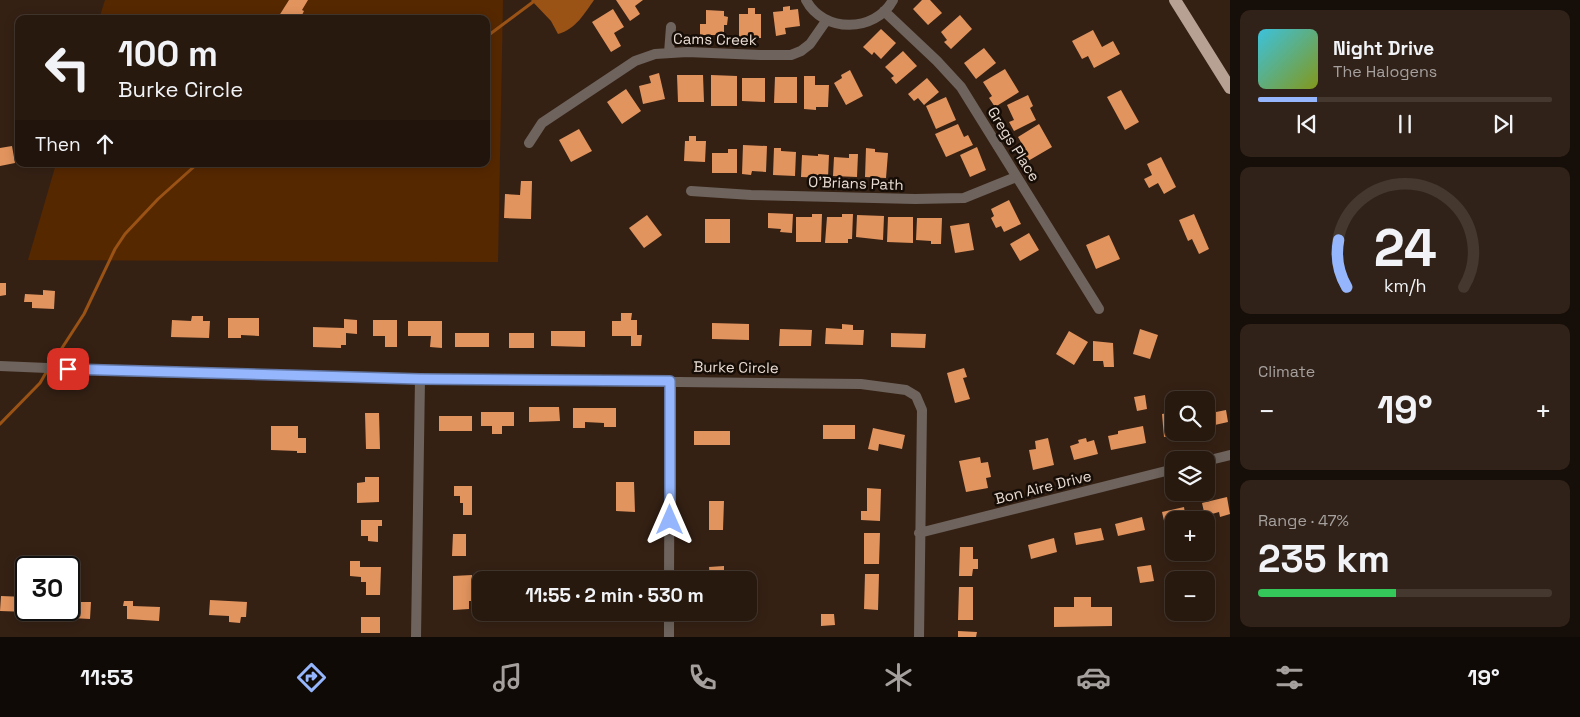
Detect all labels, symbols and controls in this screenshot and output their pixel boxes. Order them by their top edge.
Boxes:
street label: Cams Creek [673,29,757,49]
text: 100 m [118,32,218,76]
icon: left [35,35,100,100]
text: Night Drive [1333,36,1434,61]
text: The Halogens [1333,61,1437,82]
text: Burke Circle [118,75,243,103]
street label: Gregs Place [984,103,1045,185]
icon: previous [1293,110,1321,138]
icon: pause [1391,110,1419,138]
icon: next [1489,110,1517,138]
icon: ahead [91,130,119,158]
text: Then [35,132,81,157]
street label: O'Brians Path [808,172,904,194]
text: 24 [1373,215,1437,281]
text: km/h [1384,274,1426,297]
pin [47,348,89,390]
icon: arrive [54,355,82,383]
street label: Burke Circle [693,357,779,377]
text: Climate [1258,361,1315,382]
text: 19° [1377,386,1433,434]
map controls [1165,391,1215,621]
button: search [1165,391,1215,441]
text: − [1258,393,1275,429]
text: + [1535,393,1552,429]
button: layers [1165,451,1215,501]
street label: Bon Aire Drive [993,466,1094,508]
position arrow [643,493,695,545]
text: Range · 47% [1258,510,1349,531]
button: + [1165,511,1215,561]
text: 235 km [1258,535,1390,583]
speed limit sign: 30 [15,556,80,621]
button: − [1165,571,1215,621]
text: 11:55 · 2 min · 530 m [525,583,704,608]
icon: directions [294,660,329,695]
icon: music [490,660,525,695]
icon: phone [685,660,720,695]
icon: climate [881,660,916,695]
icon: car [1076,660,1111,695]
icon: filters [1272,660,1307,695]
text: 11:53 [80,663,133,691]
text: 19° [1467,663,1500,691]

